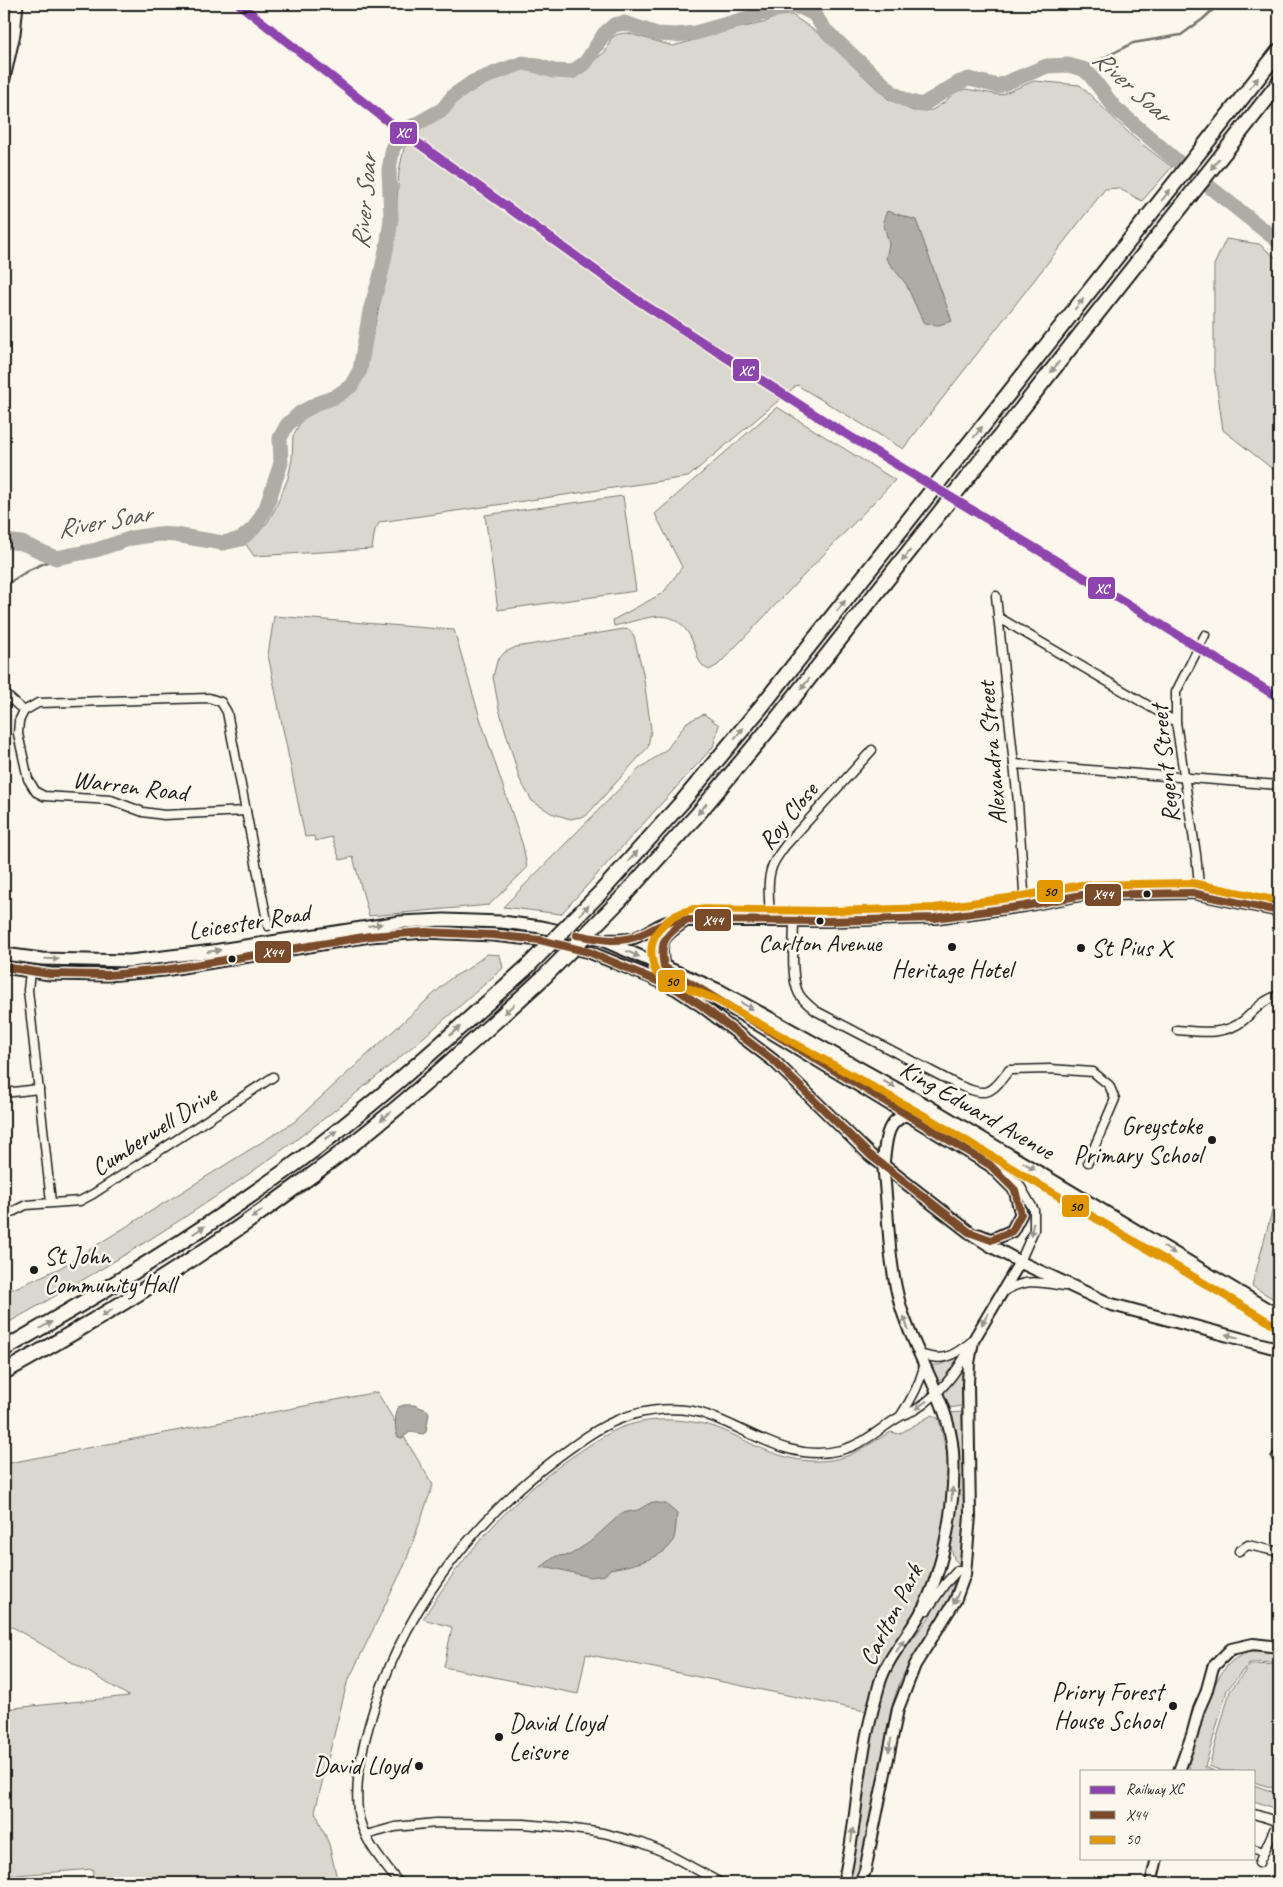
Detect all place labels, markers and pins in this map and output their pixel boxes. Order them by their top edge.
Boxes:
unlabelled marker [1142,889,1152,899]
marker: Carlton Avenue [815,916,825,926]
place label: Carlton Avenue [759,928,884,958]
place label: St Pius X [1091,932,1175,964]
marker: Heritage Hotel [946,941,958,953]
marker: St Pius X [1075,942,1087,954]
unlabelled marker [227,954,237,964]
place label: Heritage Hotel [892,954,1017,986]
place label: Greystoke Primary School [1074,1110,1207,1171]
marker: Greystoke Primary School [1206,1134,1218,1146]
place label: St John Community Hall [44,1240,180,1301]
marker: St John Community Hall [28,1264,40,1276]
place label: Priory Forest House School [1052,1676,1168,1737]
marker: Priory Forest House School [1167,1700,1179,1712]
place label: David Lloyd Leisure [509,1707,609,1768]
marker: David Lloyd Leisure [493,1731,505,1743]
place label: David Lloyd [313,1750,413,1782]
marker: David Lloyd [413,1760,425,1772]

